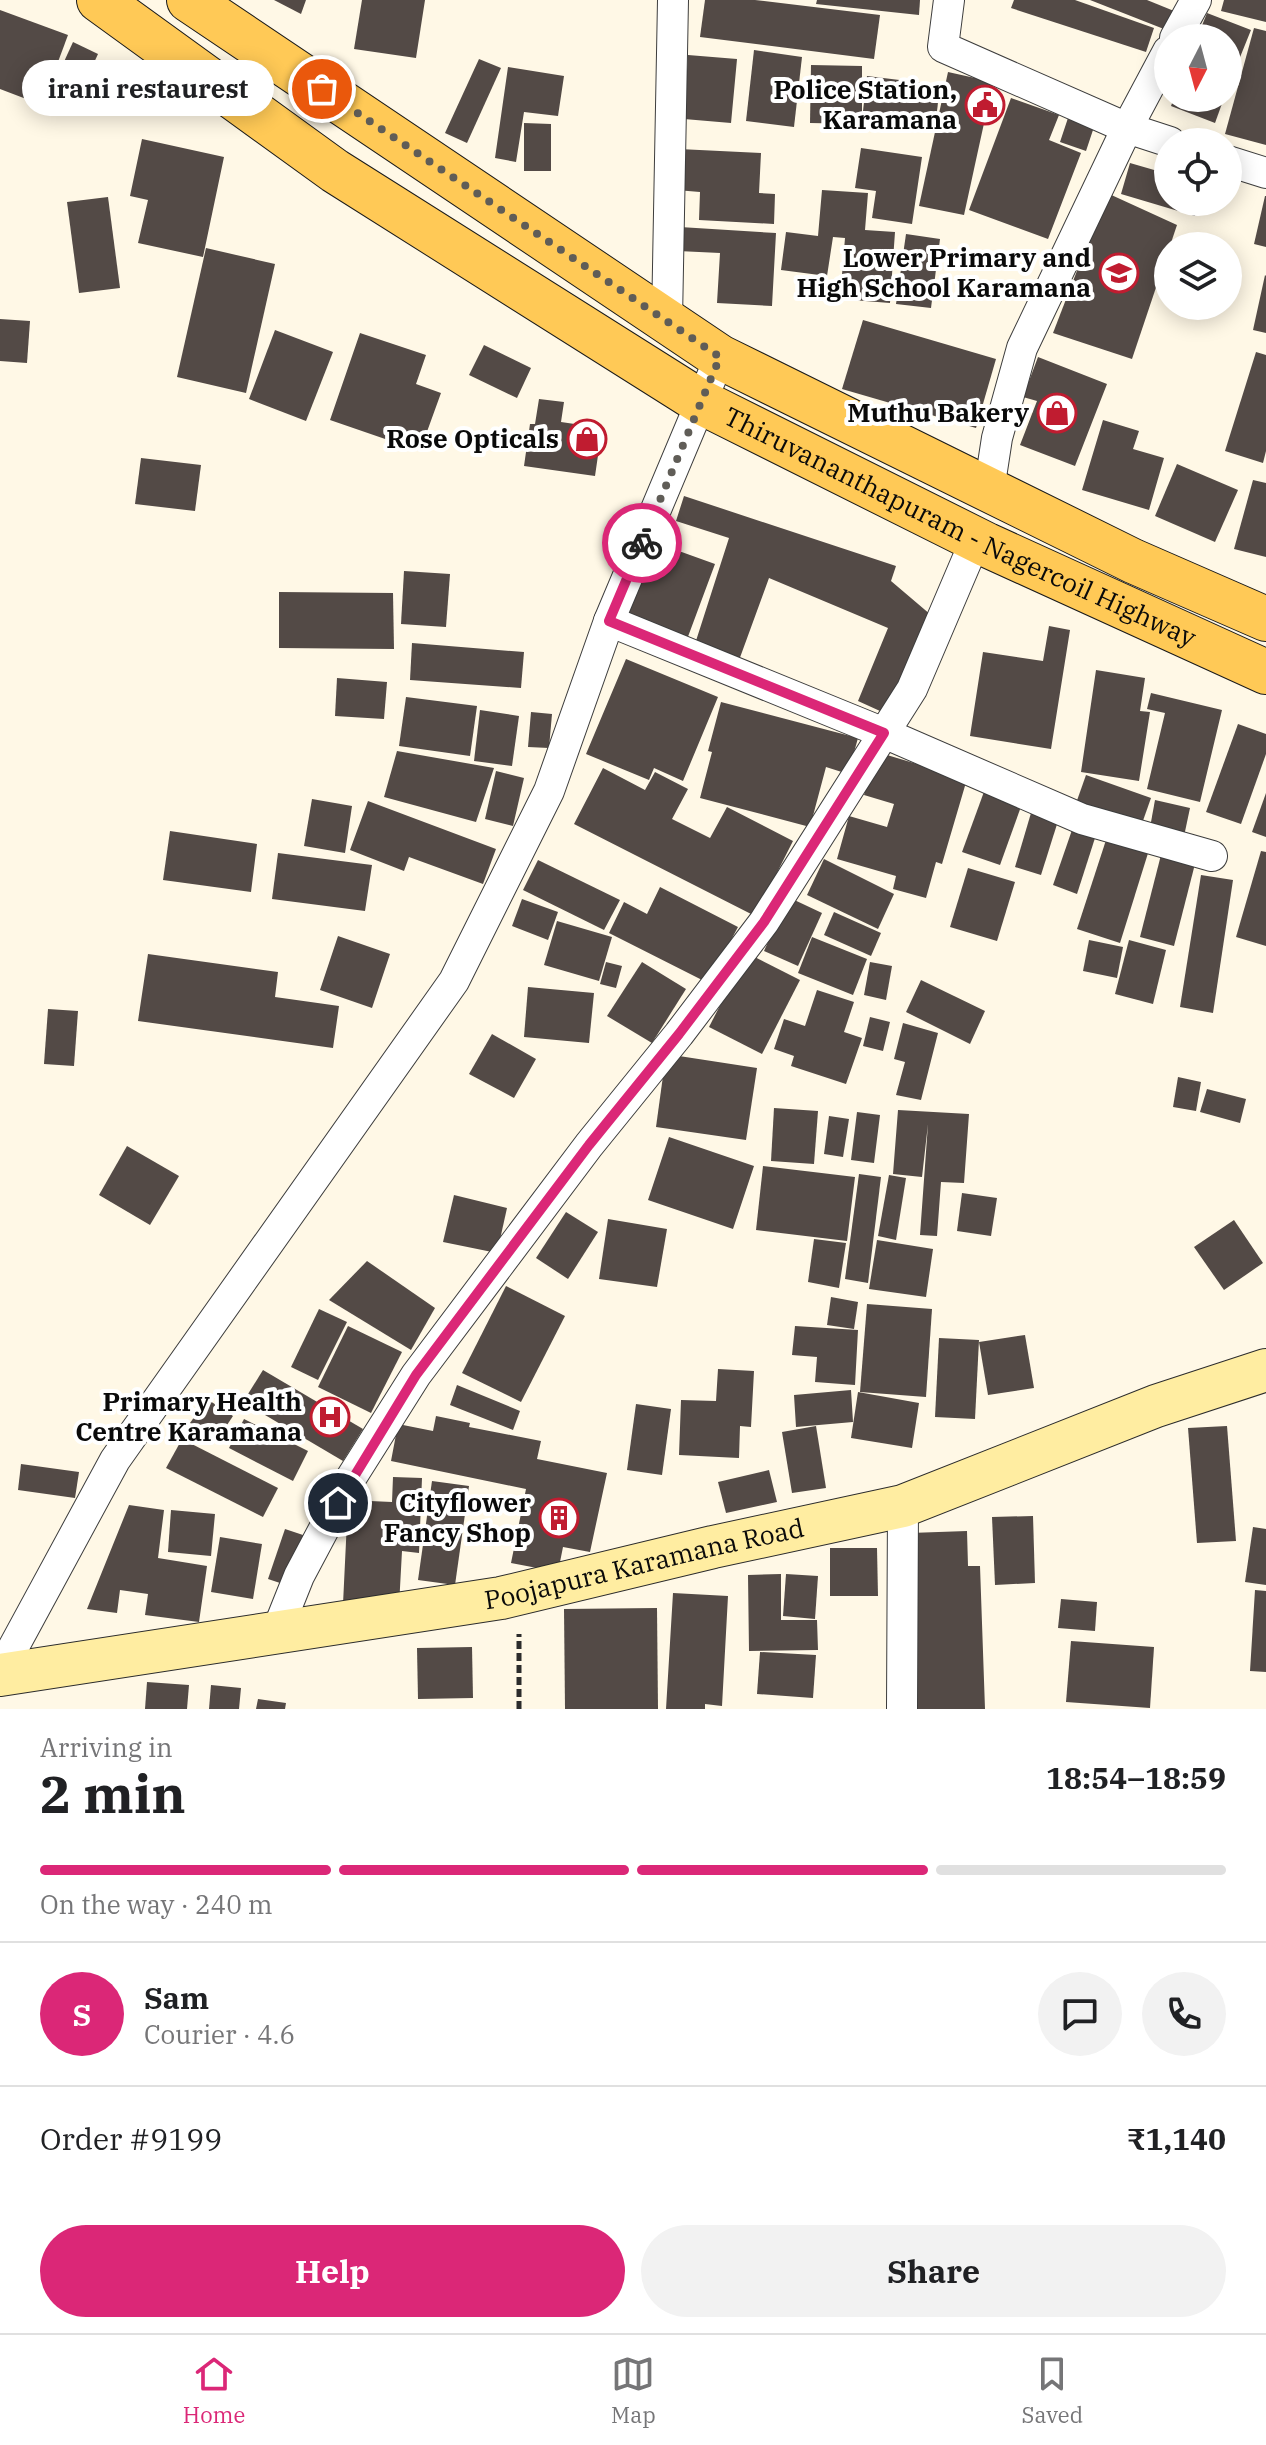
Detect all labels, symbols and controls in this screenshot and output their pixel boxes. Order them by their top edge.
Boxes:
north arrow [1154,24,1242,112]
map controls [1154,24,1242,320]
pin [288,55,356,123]
callout: irani restaurest [22,61,274,117]
icon: bag [300,67,344,111]
text: irani restaurest [48,71,248,105]
place label: Police Station, Karamana [774,72,957,136]
public building icon: Police Station, Karamana [964,84,1006,126]
button: locate [1154,128,1242,216]
button: layers [1154,232,1242,320]
place label: Lower Primary and High School Karamana [796,240,1091,304]
school or university icon: Lower Primary and High School Karamana [1098,252,1140,294]
shop icon: Muthu Bakery [1036,392,1078,434]
place label: Muthu Bakery [847,395,1029,429]
street label: Thiruvananthapuram - Nagercoil Highway [719,398,1202,654]
shop icon: Rose Opticals [566,418,608,460]
place label: Rose Opticals [386,421,559,455]
courier [602,503,682,583]
icon: bike [620,521,664,565]
place label: Primary Health Centre Karamana [75,1384,302,1448]
hospital icon: Primary Health Centre Karamana [309,1396,351,1438]
pin [304,1469,372,1537]
icon: home [316,1481,360,1525]
place label: Cityflower Fancy Shop [384,1485,531,1549]
building icon: Cityflower Fancy Shop [538,1497,580,1539]
street label: Poojapura Karamana Road [482,1510,807,1616]
text: Arriving in [40,1730,173,1764]
text: 18:54–18:59 [1046,1758,1226,1797]
text: 2 min [40,1760,186,1827]
text: On the way · 240 m [40,1887,273,1921]
button: chat [1038,1972,1122,2056]
button: phone [1142,1972,1226,2056]
text: Sam [144,1978,209,2017]
text: S [73,1995,91,2034]
text: Courier · 4.6 [144,2017,295,2051]
text: Order #9199 [40,2119,222,2158]
text: ₹1,140 [1126,2119,1226,2158]
button: Help [40,2225,625,2317]
button: Share [641,2225,1226,2317]
tab: Home [183,2352,245,2429]
tab: Map [611,2352,656,2429]
tab: Saved [1022,2352,1083,2429]

